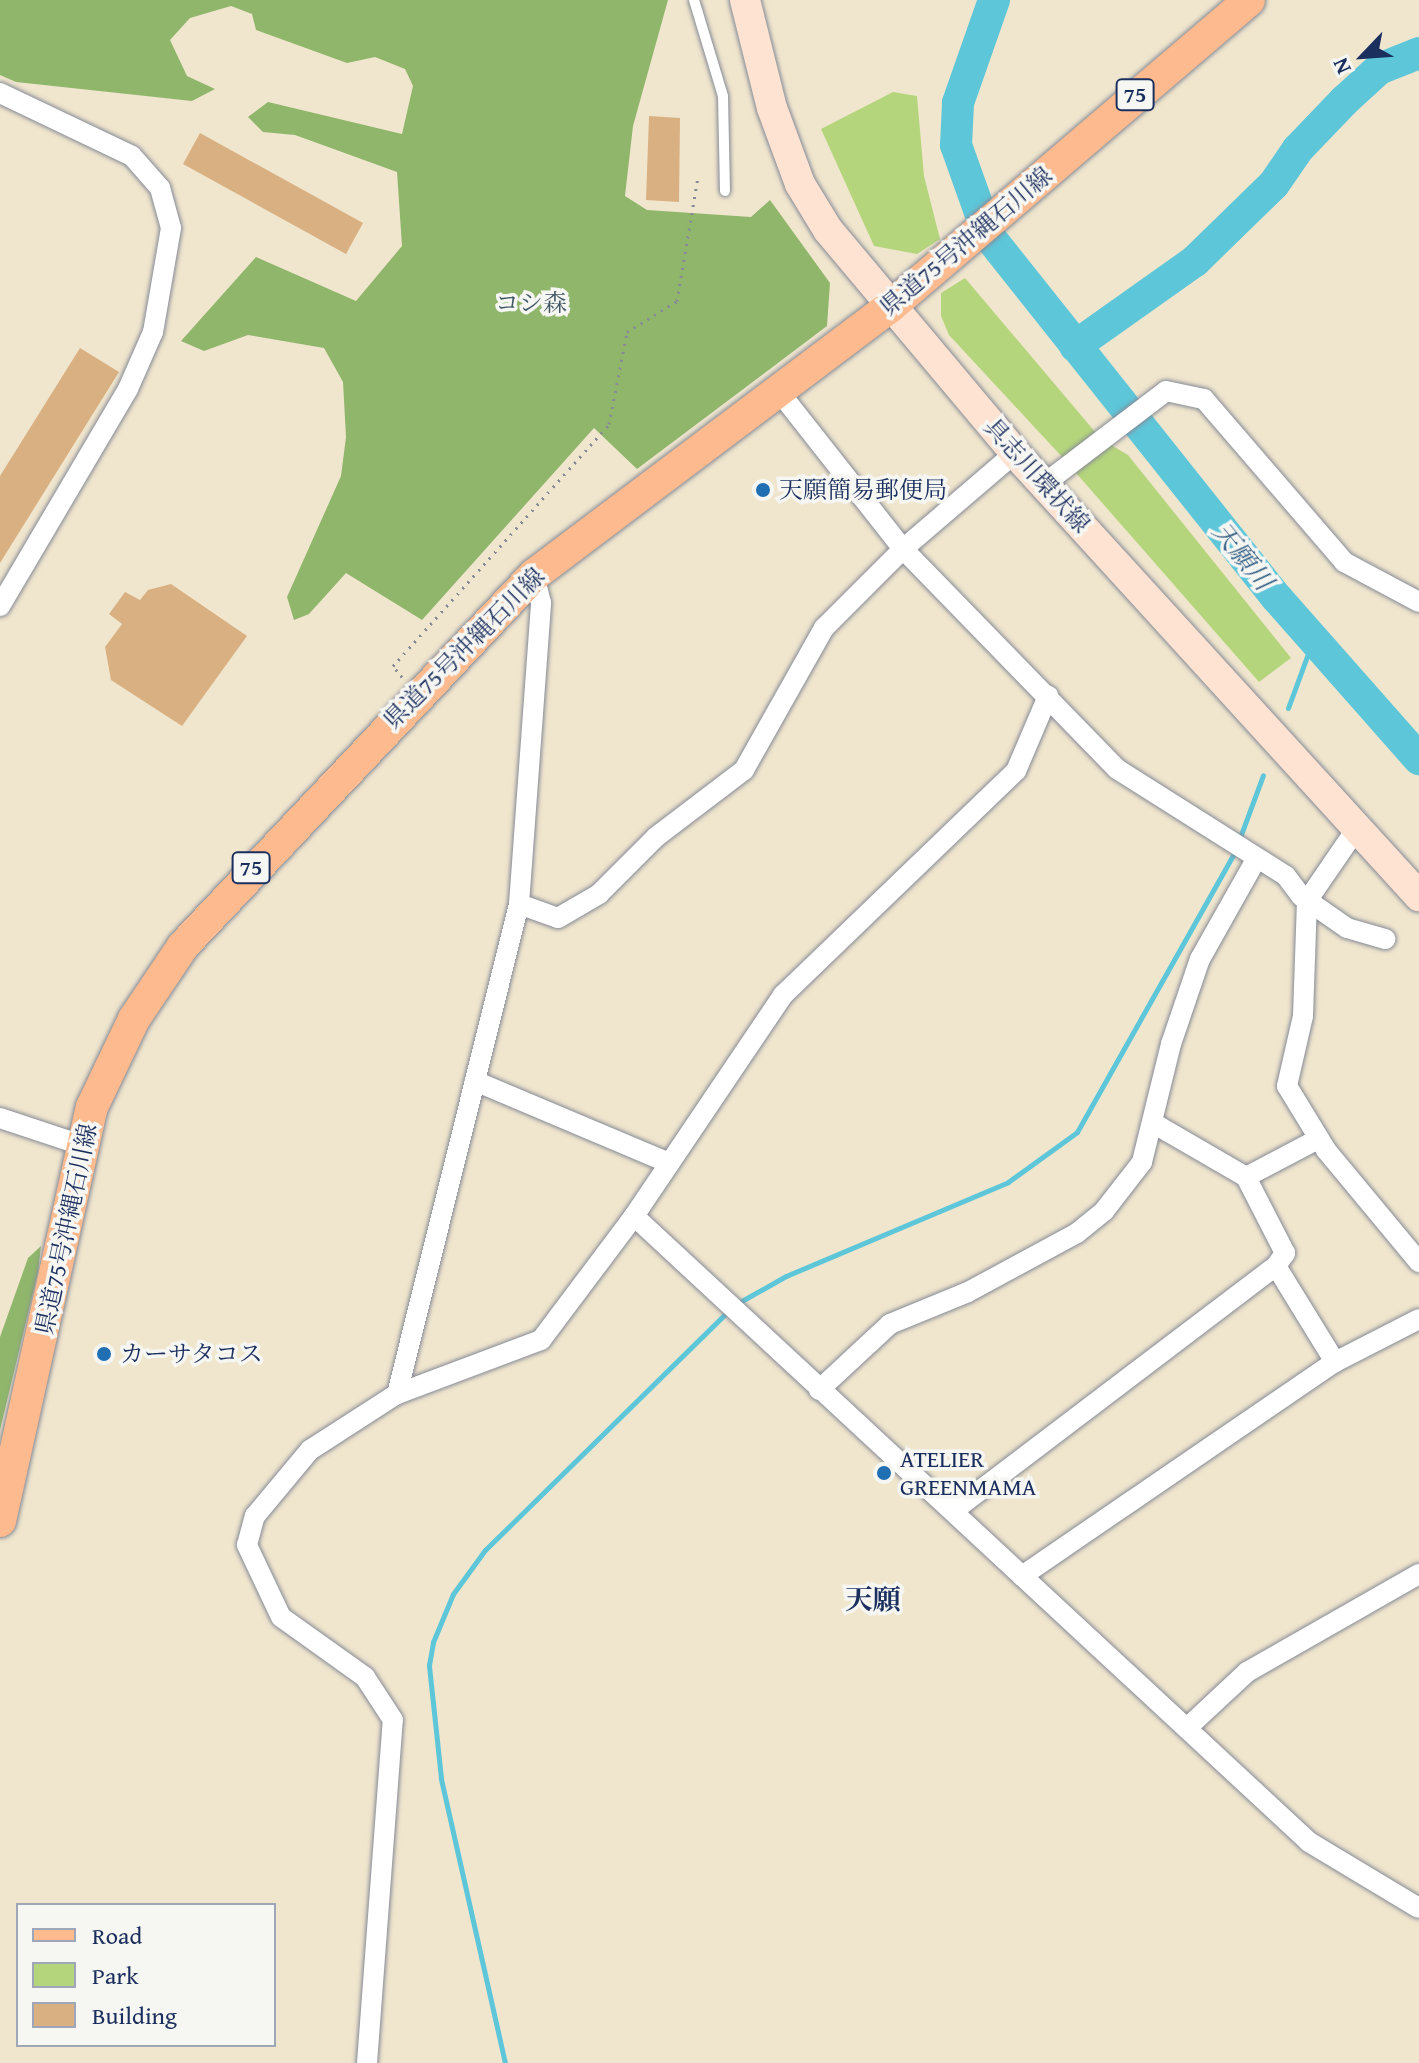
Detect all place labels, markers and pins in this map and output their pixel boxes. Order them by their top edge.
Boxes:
place label: 天願簡易郵便局 [779,476,947,504]
marker: 天願簡易郵便局 [754,481,772,499]
place label: カーサタコス [120,1340,264,1368]
marker: カーサタコス [95,1345,113,1363]
place label: ATELIER GREENMAMA [900,1445,1036,1501]
marker: ATELIER GREENMAMA [875,1464,893,1482]

